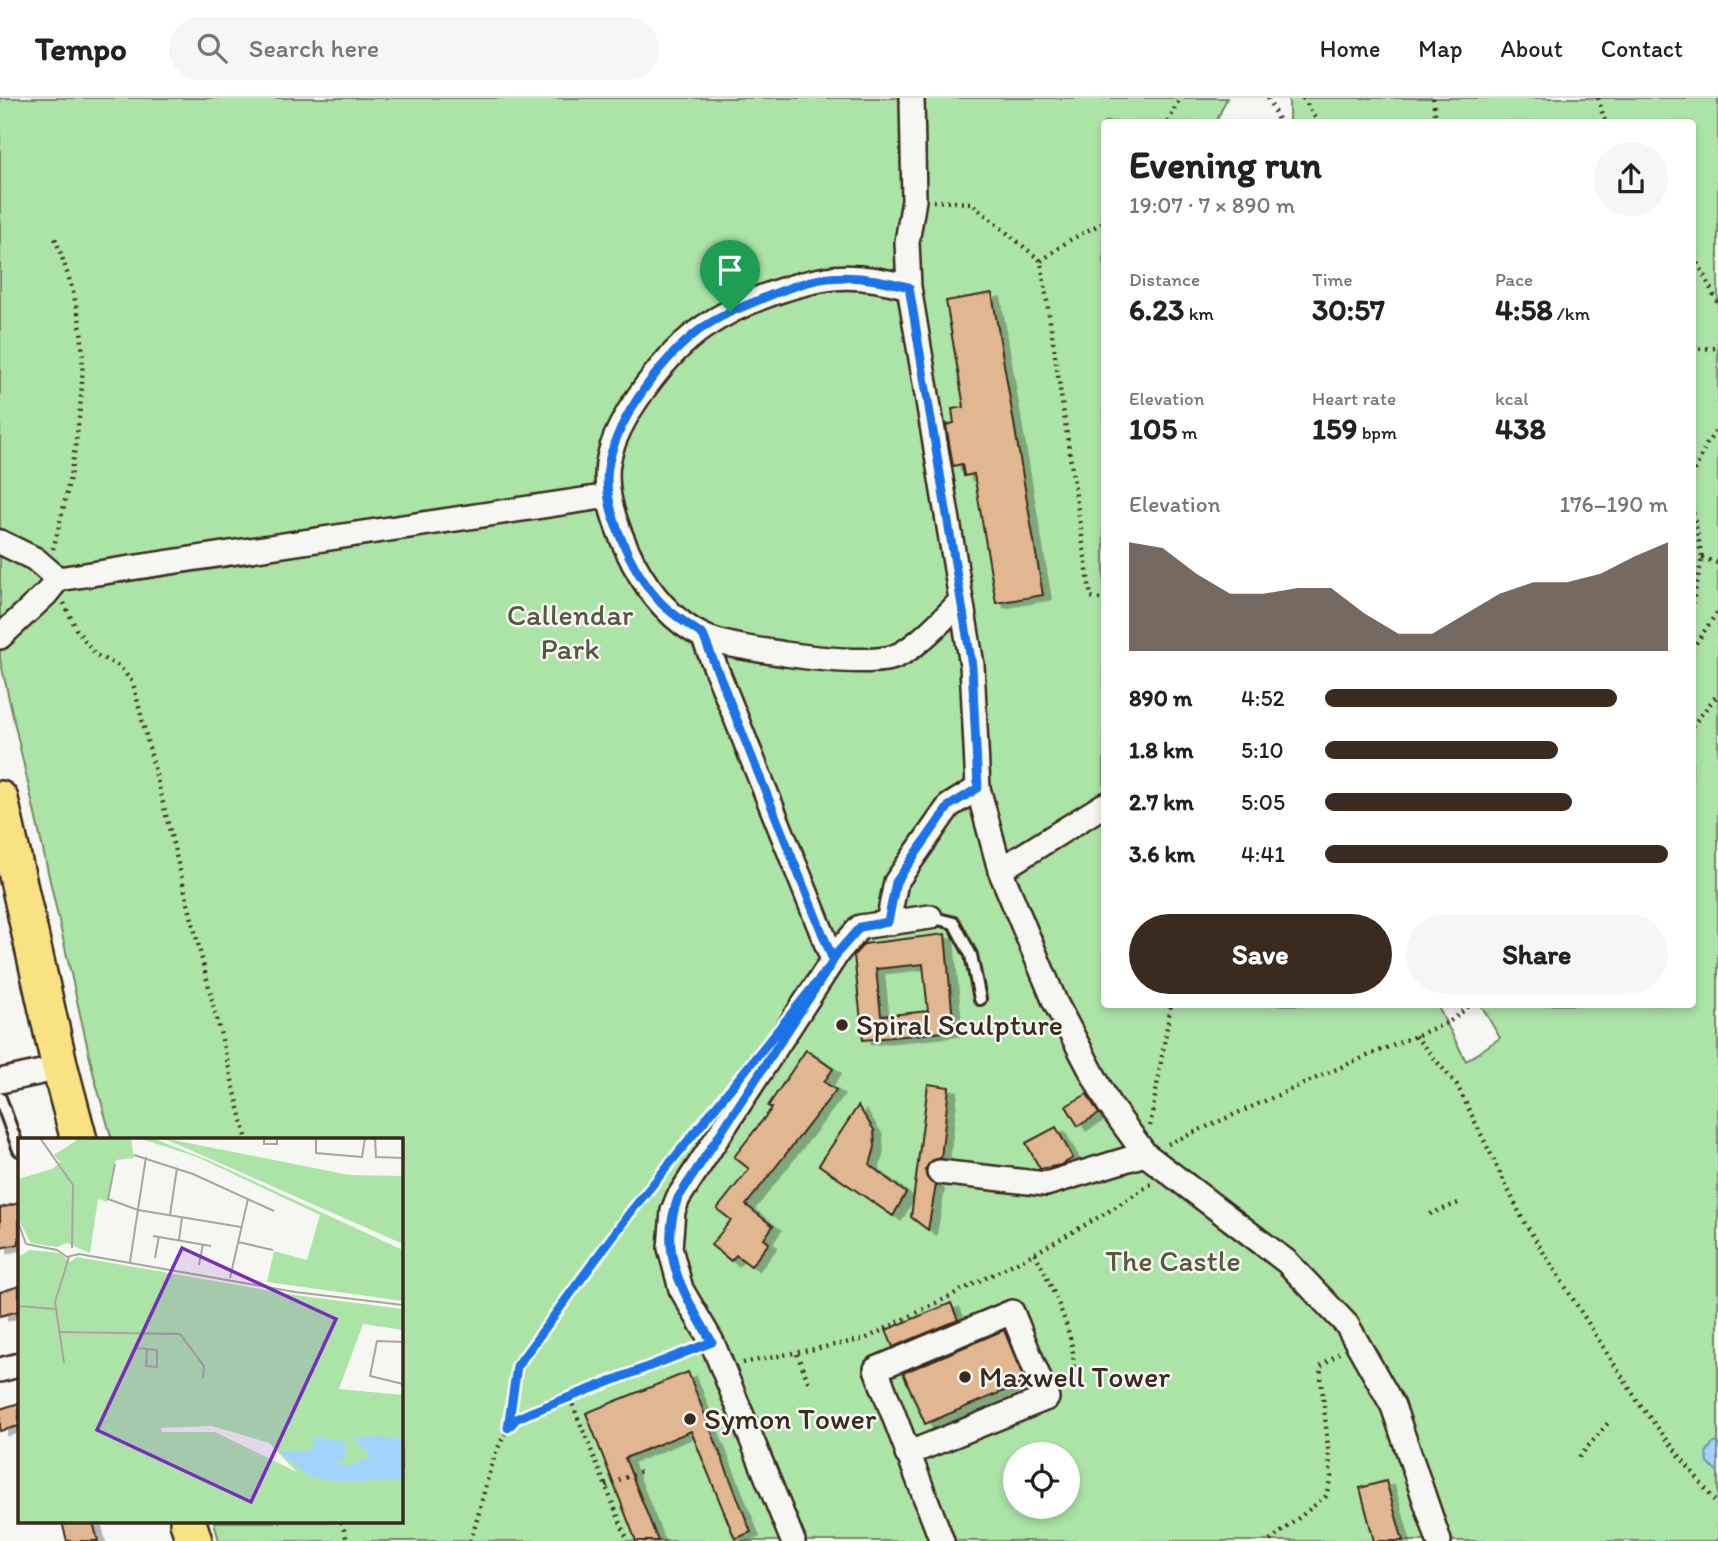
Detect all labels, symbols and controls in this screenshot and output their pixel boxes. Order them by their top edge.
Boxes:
search box [169,17,659,80]
text: Tempo [35,29,127,68]
icon: search [193,29,231,67]
text: Search here [249,32,379,64]
text: Home [1320,34,1380,63]
text: Map [1418,34,1462,63]
text: About [1500,34,1563,63]
text: Contact [1601,34,1683,63]
text: Evening run [1129,142,1322,188]
button: share [1594,142,1668,216]
text: 19:07 · 7 × 890 m [1129,191,1295,219]
pin [700,240,760,312]
icon: arrive [711,251,749,289]
text: Distance [1129,268,1200,291]
text: Time [1312,268,1353,291]
text: Pace [1495,268,1533,291]
text: 6.23 [1129,291,1184,328]
text: 30:57 [1312,291,1385,328]
text: 4:58 [1495,291,1553,328]
text: km [1184,302,1214,325]
text: /km [1553,302,1590,325]
text: Elevation [1129,387,1205,410]
text: Heart rate [1312,387,1396,410]
text: kcal [1495,387,1529,410]
text: 105 [1129,410,1177,447]
text: 159 [1312,410,1357,447]
text: 438 [1495,410,1546,447]
text: m [1177,421,1197,444]
text: bpm [1357,421,1397,444]
text: Elevation [1129,490,1220,518]
text: 176–190 m [1560,490,1668,518]
park label: Callendar Park [507,596,634,667]
text: 890 m [1129,684,1192,712]
text: 4:52 [1241,684,1285,712]
text: 1.8 km [1129,736,1194,764]
text: 5:10 [1241,736,1284,764]
text: 2.7 km [1129,788,1194,816]
text: 5:05 [1241,788,1285,816]
text: 3.6 km [1129,840,1195,868]
text: 4:41 [1241,840,1285,868]
button: Save [1129,914,1392,994]
button: Share [1406,914,1668,994]
place label: Spiral Sculpture [856,1006,1063,1043]
marker: Spiral Sculpture [834,1017,850,1033]
inset map [18,1138,402,1524]
park label: The Castle [1105,1242,1241,1279]
place label: Maxwell Tower [979,1358,1170,1395]
marker: Maxwell Tower [957,1369,973,1385]
place label: Symon Tower [704,1400,877,1437]
marker: Symon Tower [682,1411,698,1427]
map controls [1003,1442,1080,1519]
button: locate [1003,1442,1080,1519]

